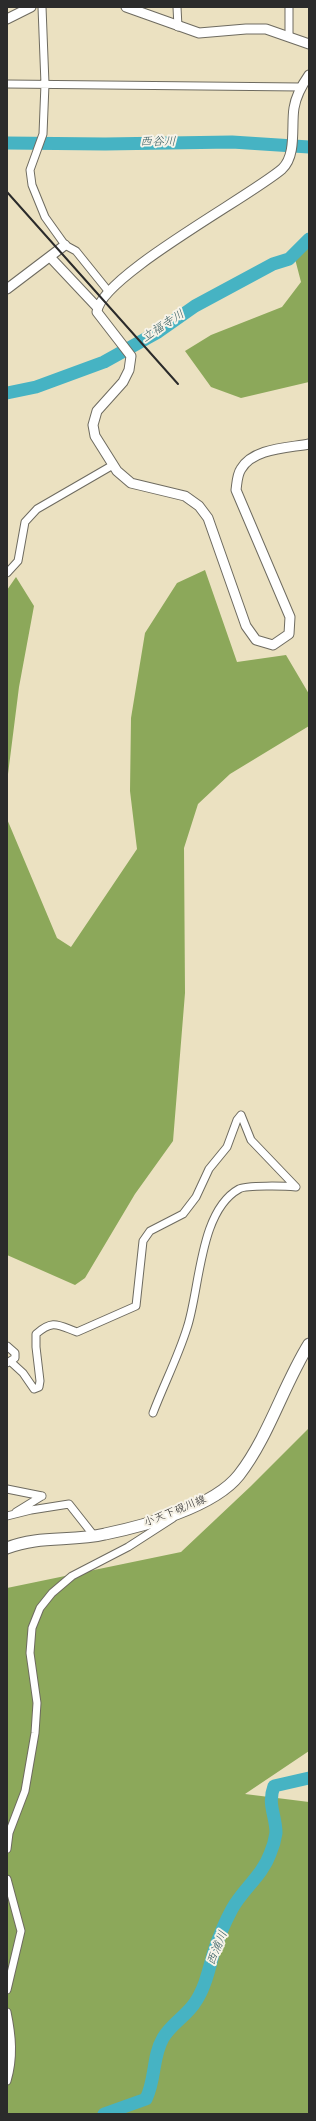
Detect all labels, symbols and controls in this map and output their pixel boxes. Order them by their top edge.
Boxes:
water label: 西谷川 [140,135,176,149]
water label: 立福寺川 [139,307,187,345]
street label: 小天下硯川線 [142,1493,208,1529]
water label: 西浦川 [204,1929,230,1967]

